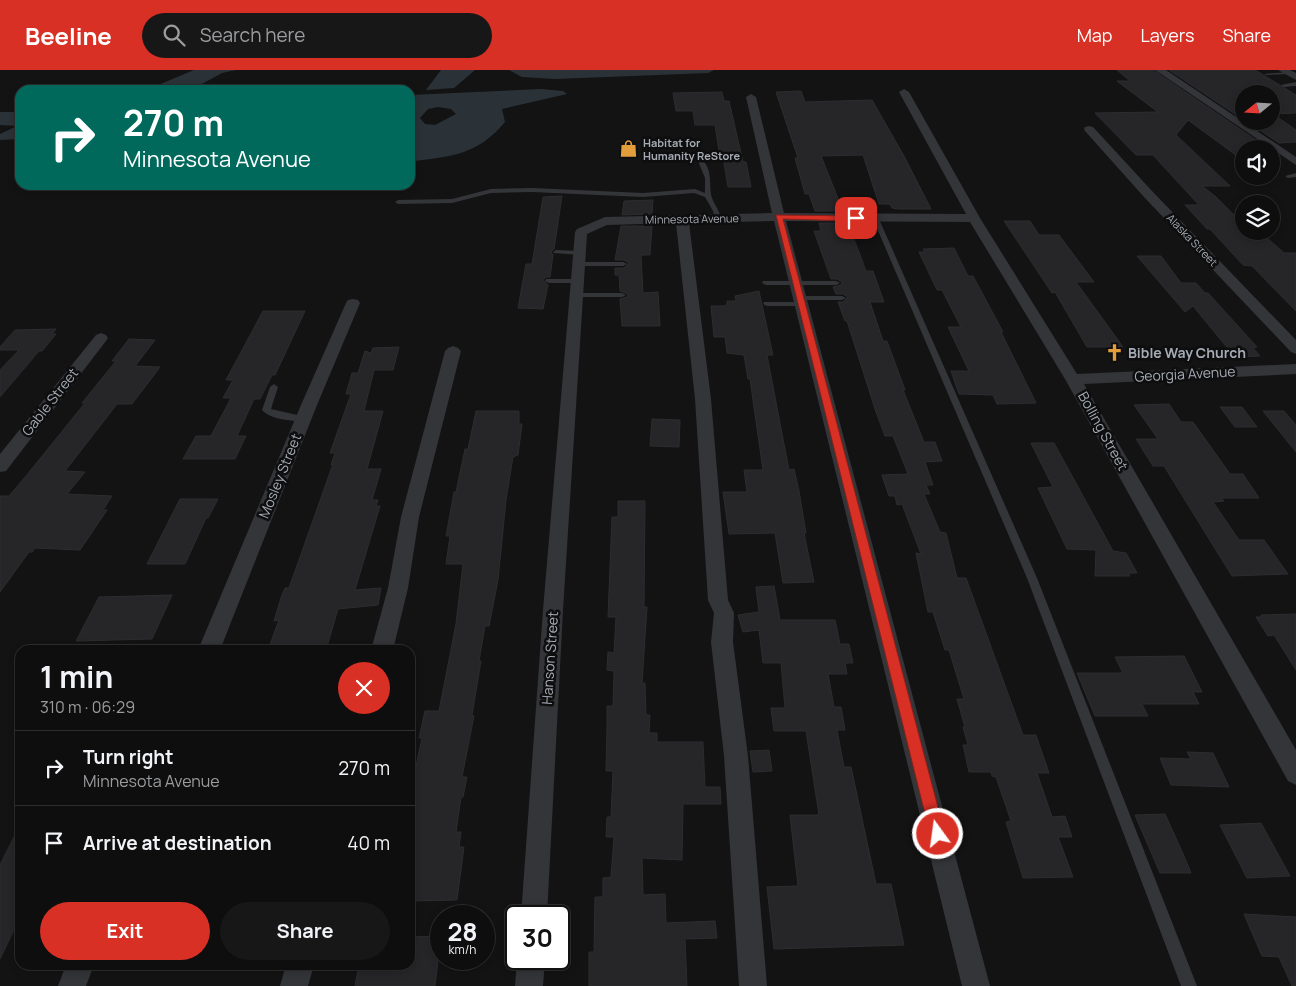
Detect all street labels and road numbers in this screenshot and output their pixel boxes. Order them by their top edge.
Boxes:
street label: Minnesota Avenue [645,210,740,227]
street label: Alaska Street [1164,210,1221,269]
street label: Georgia Avenue [1134,361,1236,386]
street label: Gable Street [17,364,82,440]
street label: Bolling Street [1074,388,1133,474]
street label: Mosley Street [254,430,305,521]
street label: Hanson Street [537,610,562,705]

